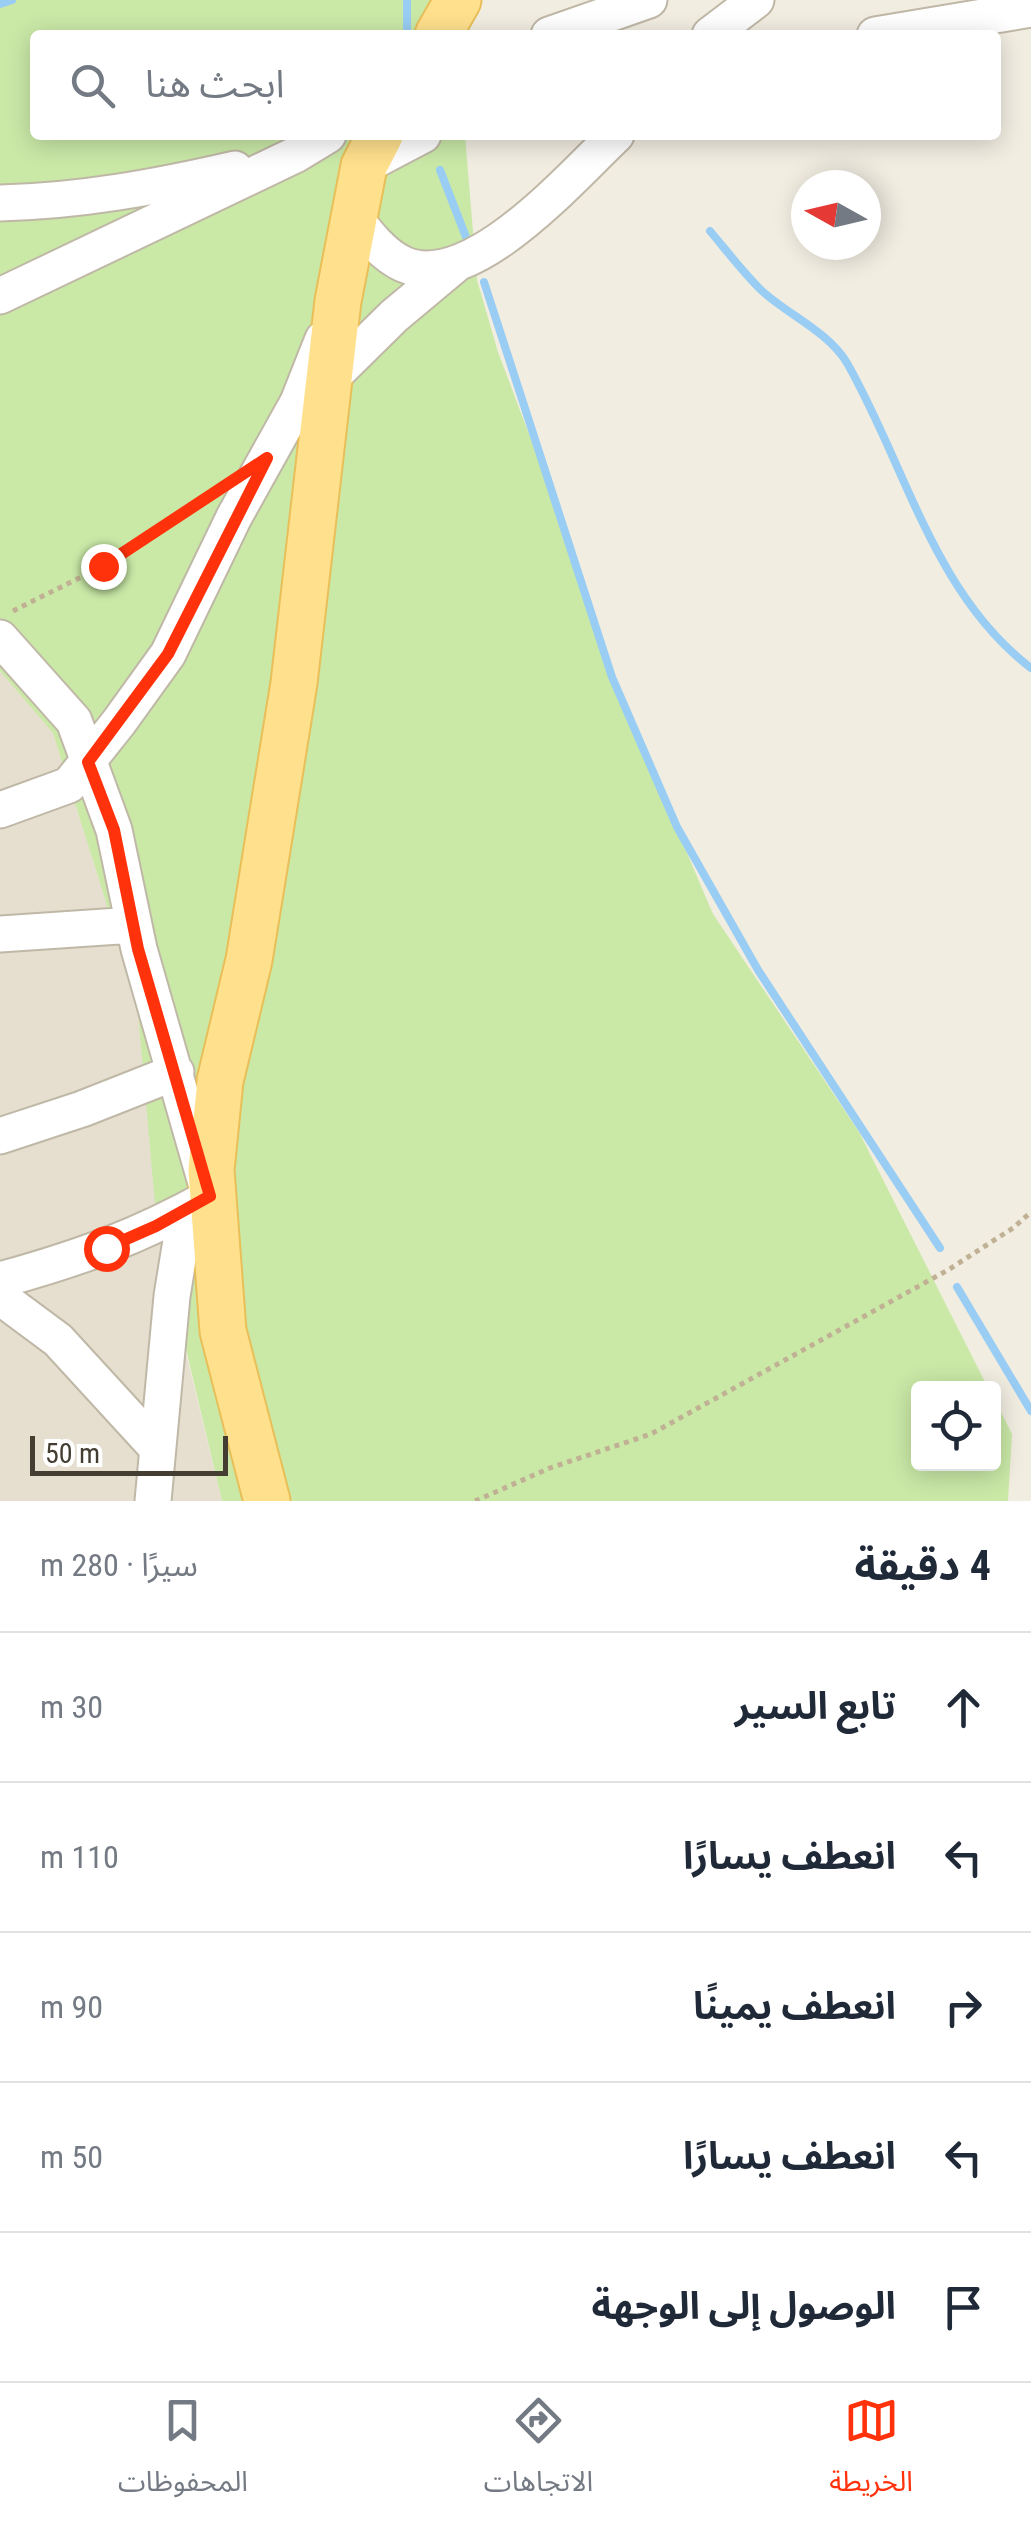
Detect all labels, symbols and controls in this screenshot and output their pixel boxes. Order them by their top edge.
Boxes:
search box [30,30,1001,140]
icon: search [65,58,120,113]
text: ابحث هنا [145,62,285,106]
north arrow [791,170,881,260]
route end [81,544,127,590]
route start [84,1226,130,1272]
map controls [911,1381,1001,1471]
button: locate [911,1381,1001,1471]
scale bar [30,1431,228,1476]
text: 50 m [45,1437,100,1470]
text: 4 دقيقة [854,1541,991,1590]
text: سيرًا · 280 m [40,1546,198,1584]
icon: ahead [936,1680,991,1735]
text: تابع السير [735,1684,896,1728]
text: 30 m [40,1688,103,1726]
icon: left [936,1830,991,1885]
text: انعطف يسارًا [683,1834,896,1878]
text: 110 m [40,1838,119,1876]
icon: right [936,1980,991,2035]
text: انعطف يمينًا [693,1984,896,2028]
text: 90 m [40,1988,103,2026]
icon: left [936,2130,991,2185]
text: انعطف يسارًا [683,2134,896,2178]
text: 50 m [40,2138,103,2176]
icon: arrive [936,2280,991,2335]
text: الوصول إلى الوجهة [592,2284,896,2328]
tab: المحفوظات [118,2393,248,2512]
tab: الاتجاهات [484,2393,593,2512]
tab: الخريطة [829,2393,913,2512]

